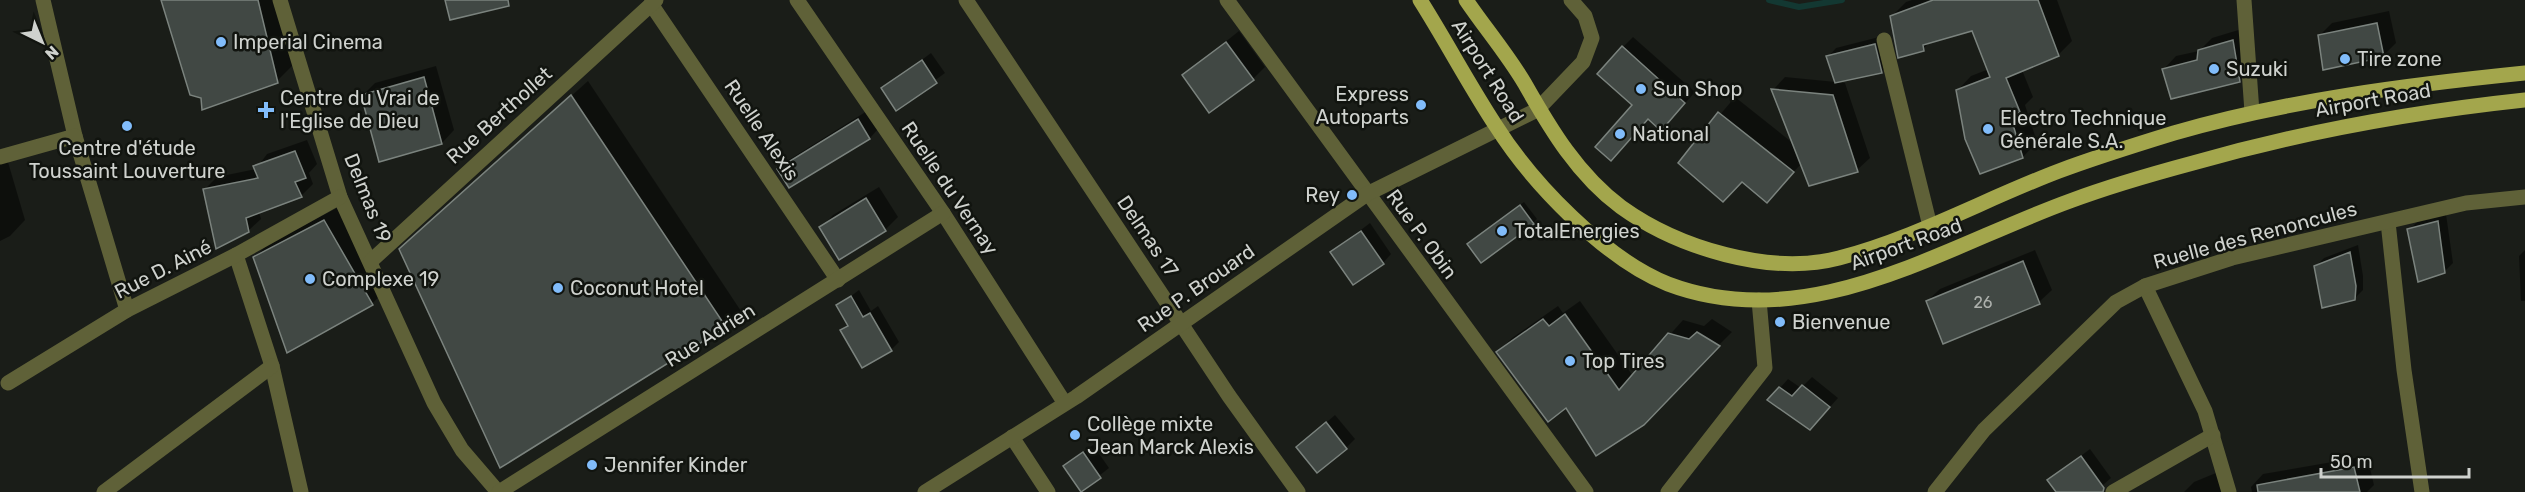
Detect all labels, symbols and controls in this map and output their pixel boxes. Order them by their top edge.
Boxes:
north arrow [12,12,72,72]
street label: Airport Road [1447,15,1529,127]
place label: Imperial Cinema [233,30,383,54]
marker: Imperial Cinema [214,35,228,49]
text: N [41,42,63,63]
place label: Tire zone [2357,47,2442,71]
marker: Tire zone [2338,52,2352,66]
place label: Suzuki [2226,57,2288,81]
street label: Rue Berthollet [441,61,557,169]
marker: Suzuki [2207,62,2221,76]
street label: Ruelle Alexis [719,75,805,185]
place label: Sun Shop [1653,77,1743,101]
street label: Airport Road [2313,78,2433,122]
place label: Express Autoparts [1316,82,1409,129]
marker: Sun Shop [1634,82,1648,96]
place label: Centre du Vrai de l'Eglise de Dieu [280,86,440,133]
marker: Express Autoparts [1414,98,1428,112]
marker: Centre du Vrai de l'Eglise de Dieu [257,101,275,119]
place label: Electro Technique Générale S.A. [2000,106,2167,153]
street label: Ruelle du Vernay [897,117,1003,259]
marker: Centre d'étude Toussaint Louverture [120,119,134,133]
place label: National [1632,122,1709,146]
marker: Electro Technique Générale S.A. [1981,122,1995,136]
marker: National [1613,127,1627,141]
place label: Centre d'étude Toussaint Louverture [29,136,225,183]
street label: Delmas 19 [339,150,397,246]
place label: Rey [1305,183,1340,207]
street label: Rue P. Obin [1381,184,1463,284]
marker: Rey [1345,188,1359,202]
street label: Delmas 17 [1112,191,1184,281]
street label: Ruelle des Renoncules [2151,196,2359,274]
street label: Airport Road [1847,213,1965,275]
place label: TotalEnergies [1514,219,1640,243]
marker: TotalEnergies [1495,224,1509,238]
street label: Rue D. Ainé [110,234,216,304]
street label: Rue P. Brouard [1133,239,1259,337]
place label: Complexe 19 [322,267,439,291]
marker: Complexe 19 [303,272,317,286]
place label: Coconut Hotel [570,276,704,300]
marker: Coconut Hotel [551,281,565,295]
house number: 26 [1973,293,1993,312]
street label: Rue Adrien [661,298,759,372]
place label: Bienvenue [1792,310,1891,334]
marker: Bienvenue [1773,315,1787,329]
place label: Top Tires [1582,349,1665,373]
marker: Top Tires [1563,354,1577,368]
place label: Collège mixte Jean Marck Alexis [1087,412,1254,459]
marker: Collège mixte Jean Marck Alexis [1068,428,1082,442]
scale bar [2321,441,2470,479]
text: 50 m [2330,451,2373,473]
place label: Jennifer Kinder [604,453,748,477]
marker: Jennifer Kinder [585,458,599,472]

